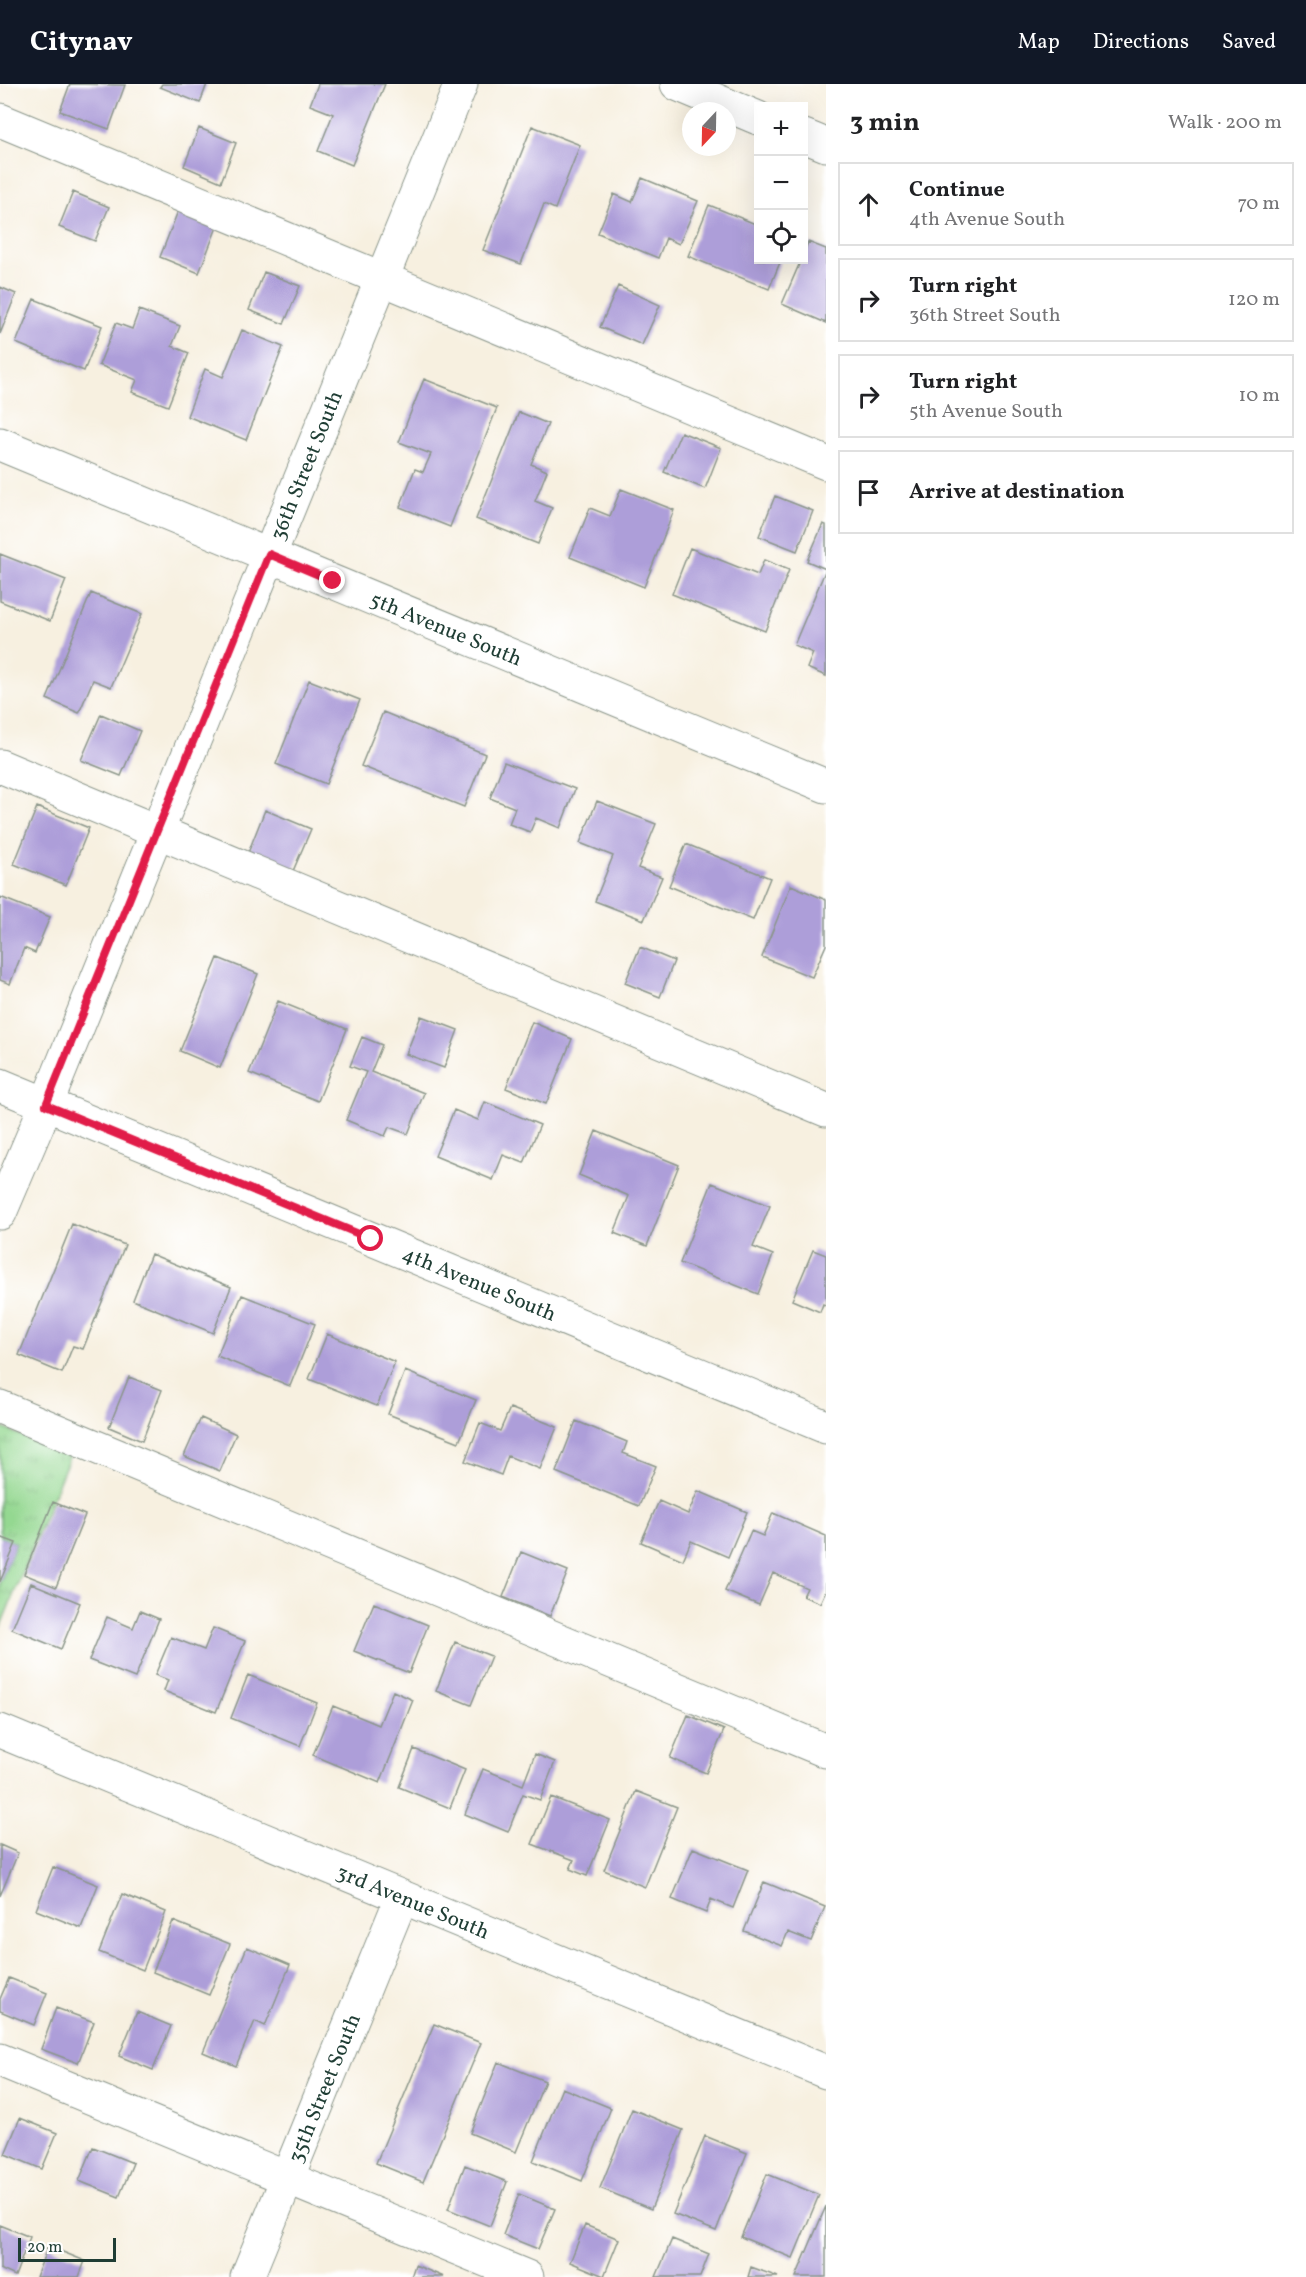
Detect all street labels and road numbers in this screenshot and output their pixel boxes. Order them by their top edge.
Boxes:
street label: 36th Street South [264,387,351,545]
street label: 5th Avenue South [365,586,526,674]
street label: 4th Avenue South [398,1240,560,1330]
street label: 3rd Avenue South [332,1858,494,1947]
street label: 35th Street South [282,2010,369,2168]

